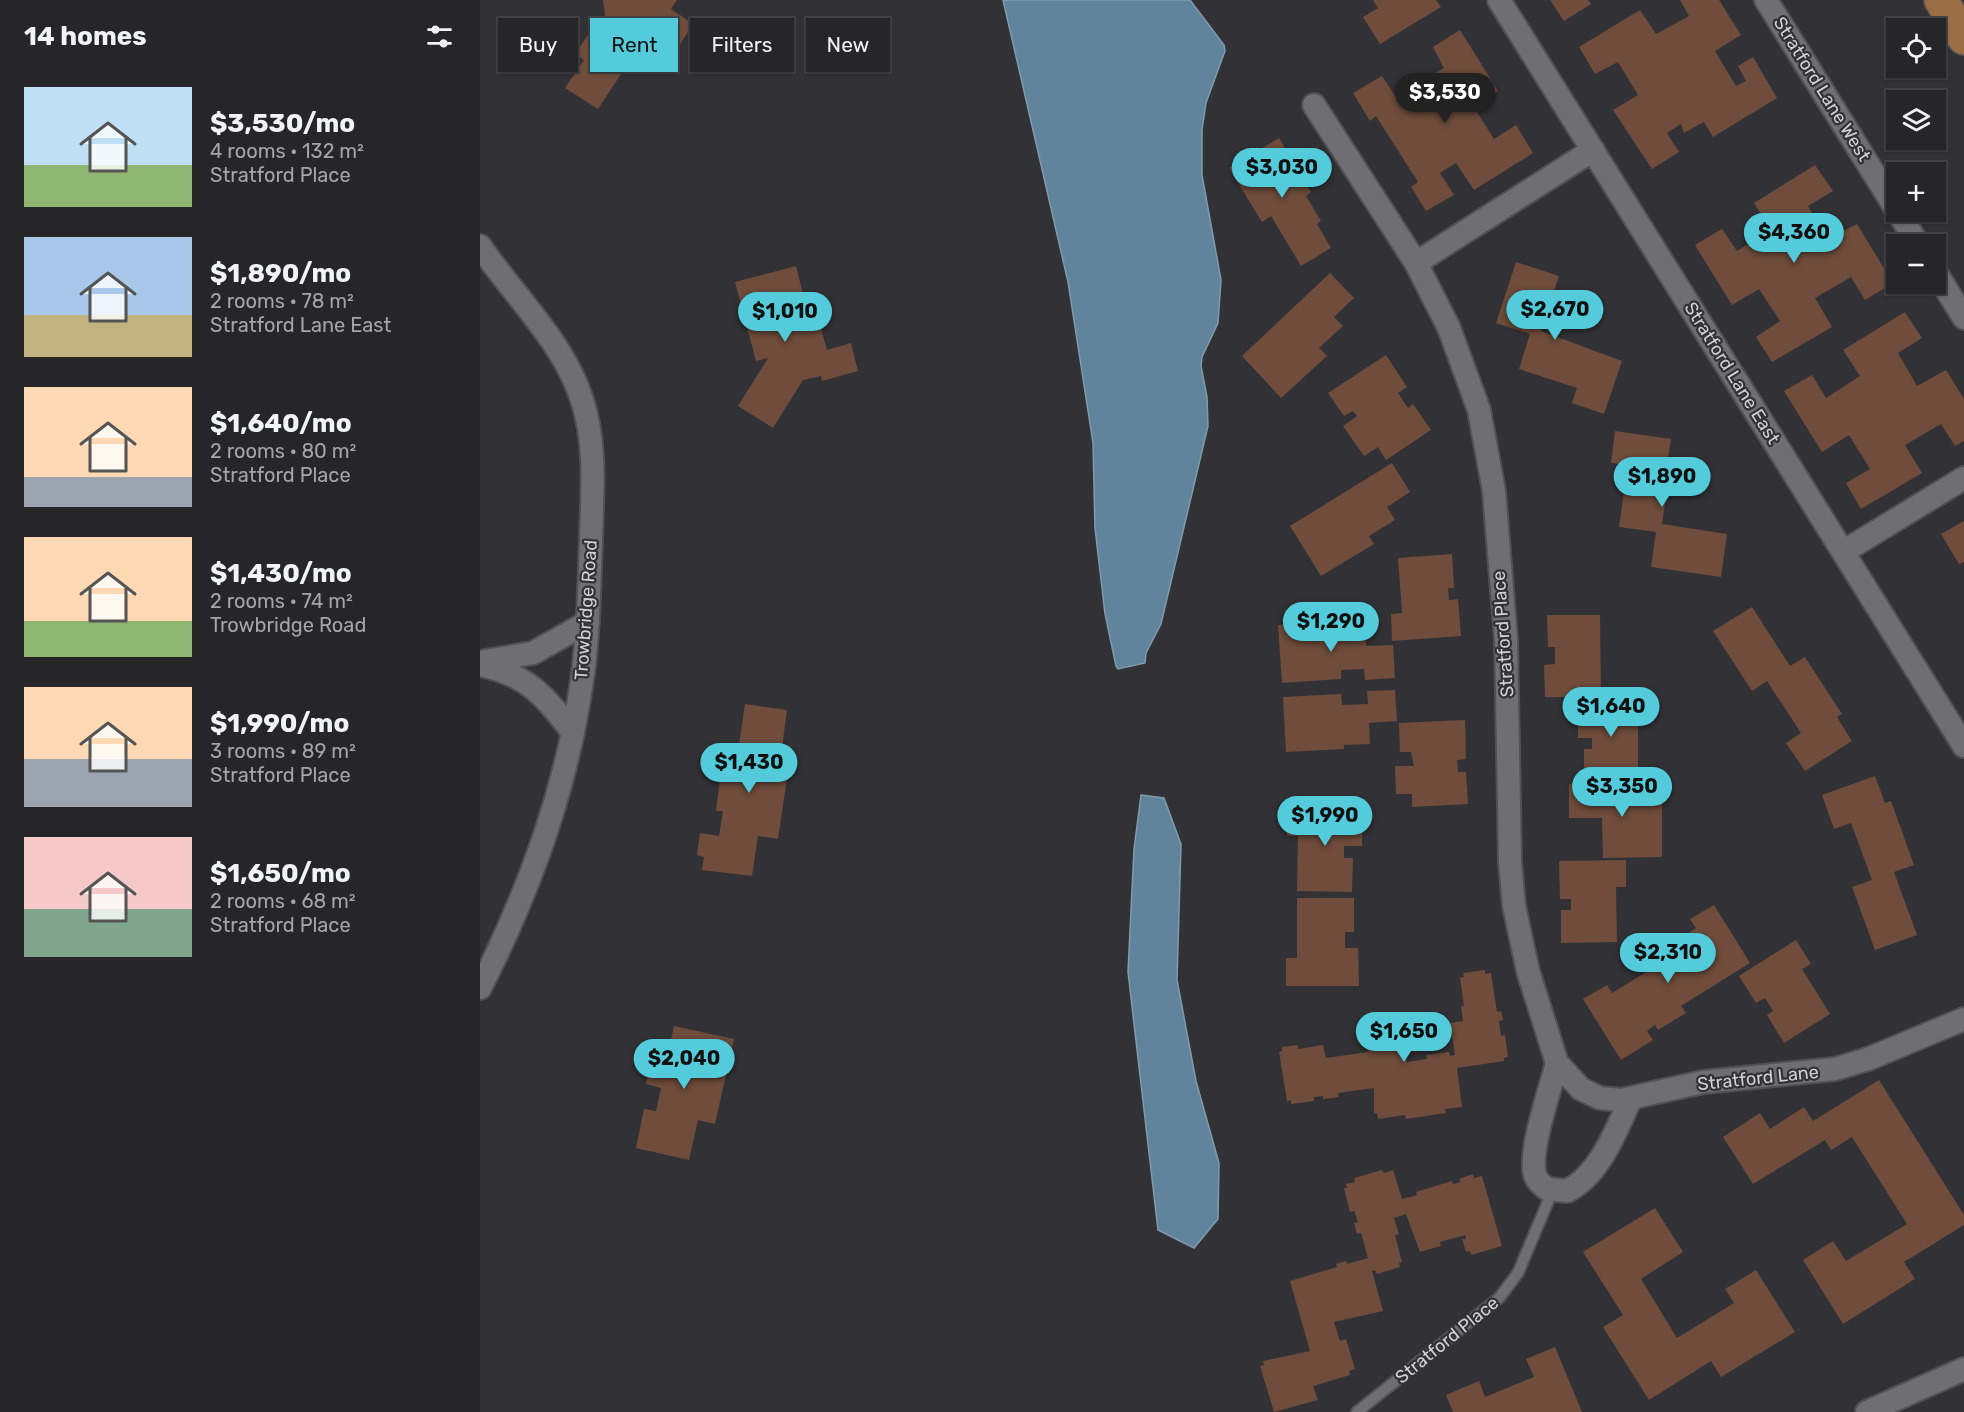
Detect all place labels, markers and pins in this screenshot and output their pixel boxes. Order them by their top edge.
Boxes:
pin: $3,530 [1396,73,1494,124]
pin: $3,030 [1233,148,1331,199]
pin: $4,360 [1745,213,1843,264]
pin: $2,670 [1506,290,1604,341]
pin: $1,010 [736,292,834,343]
pin: $1,890 [1613,457,1711,508]
pin: $1,290 [1282,602,1380,653]
pin: $1,640 [1562,687,1660,738]
pin: $1,430 [700,743,798,794]
pin: $3,350 [1573,767,1671,818]
pin: $1,990 [1276,796,1374,847]
pin: $2,310 [1619,933,1717,984]
pin: $1,650 [1355,1012,1453,1063]
pin: $2,040 [635,1039,733,1090]

